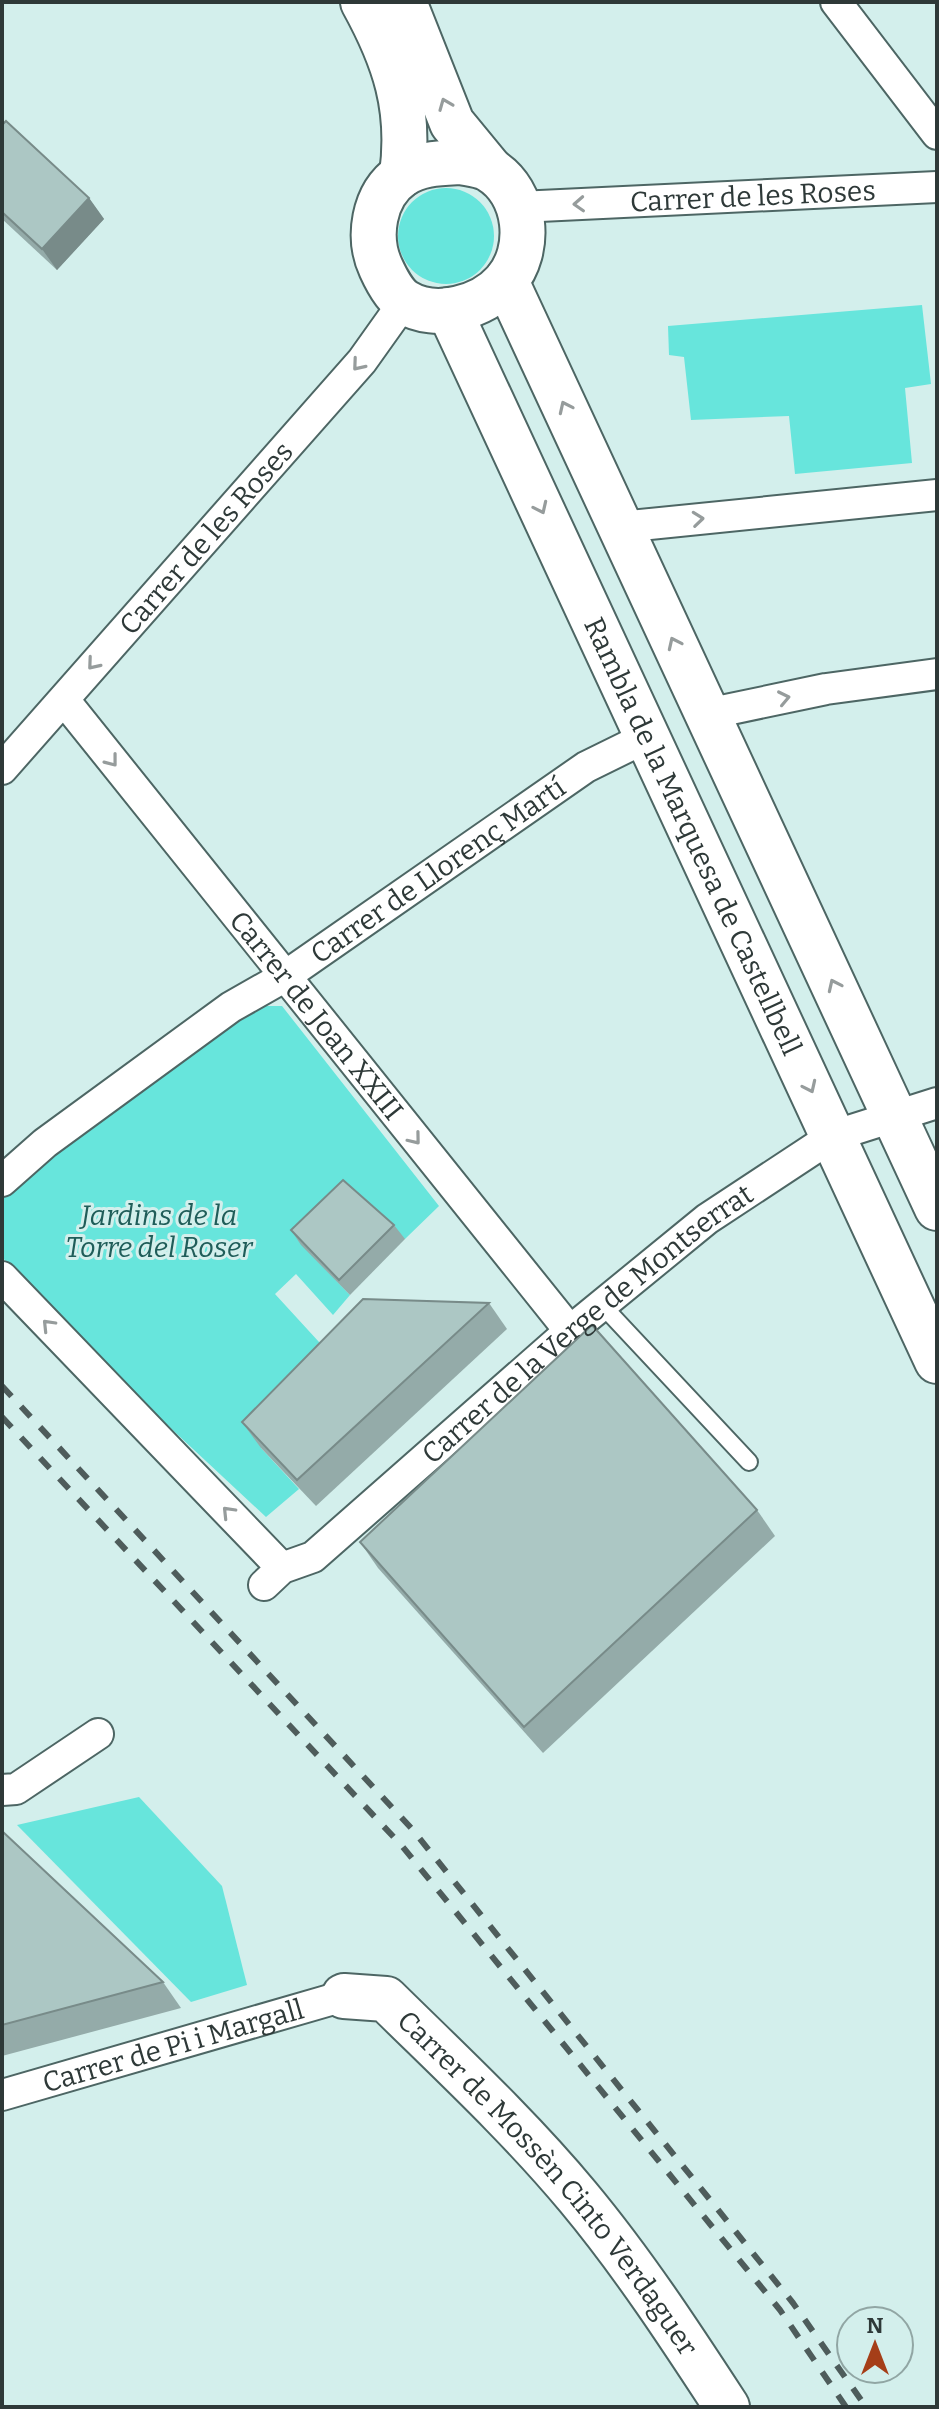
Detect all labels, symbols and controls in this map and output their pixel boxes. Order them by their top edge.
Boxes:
one-way arrow [438,98,455,112]
street label: Carrer de les Roses [629,173,876,218]
one-way arrow [572,196,585,213]
one-way arrow [353,356,368,370]
one-way arrow [559,401,575,416]
street label: Carrer de les Roses [112,435,299,641]
one-way arrow [531,499,547,514]
one-way arrow [692,511,705,528]
street label: Rambla de la Marquesa de Castellbell [578,612,809,1060]
one-way arrow [668,637,684,652]
one-way arrow [88,655,102,670]
one-way arrow [776,690,790,707]
one-way arrow [103,752,117,767]
street label: Carrer de Llorenç Martí [304,770,572,970]
street label: Carrer de Joan XXIII [223,904,410,1126]
one-way arrow [827,979,843,993]
one-way arrow [800,1078,816,1093]
one-way arrow [405,1129,420,1144]
street label: Carrer de la Verge de Montserrat [415,1177,759,1470]
park label: Jardins de la Torre del Roser [66,1199,254,1264]
one-way arrow [43,1320,57,1334]
one-way arrow [223,1507,238,1521]
street label: Carrer de Pi i Margall [39,1992,307,2099]
street label: Carrer de Mossèn Cinto Verdaguer [391,2003,705,2362]
north arrow [835,2305,915,2385]
text: N [867,2312,884,2339]

